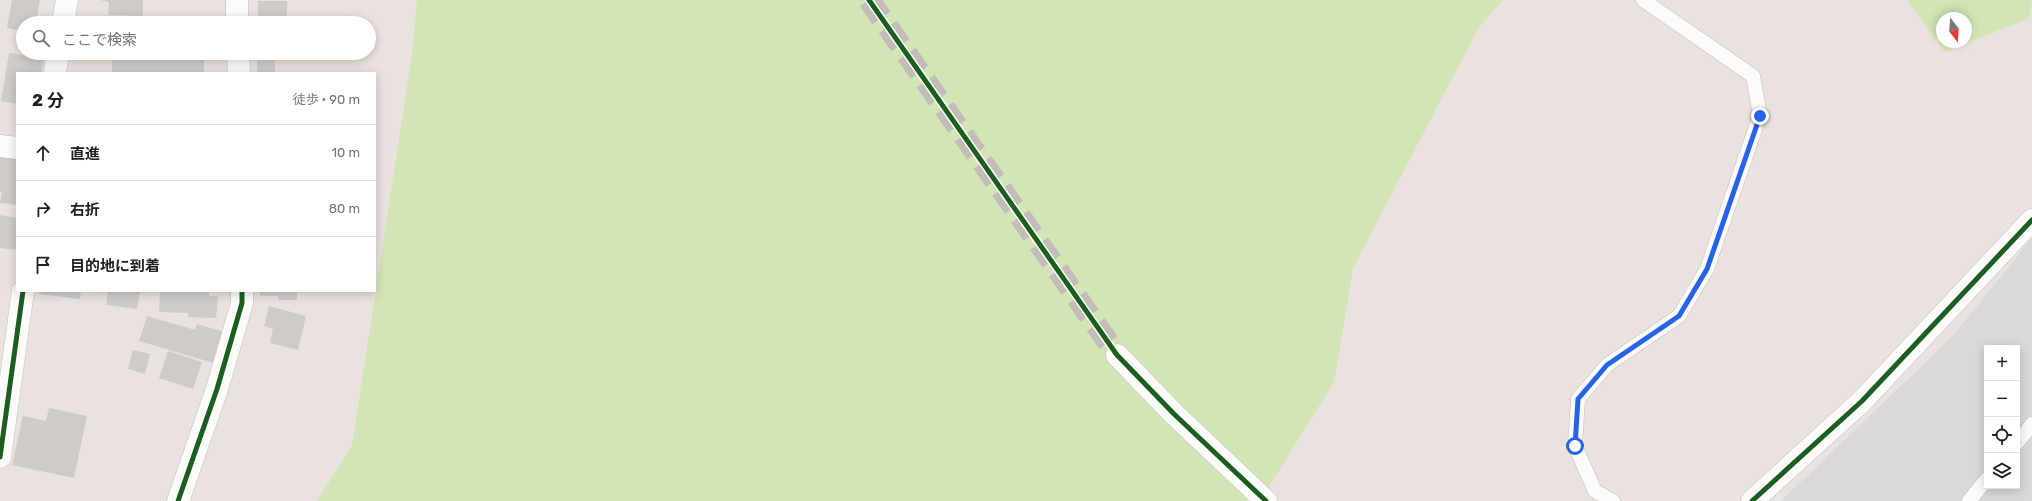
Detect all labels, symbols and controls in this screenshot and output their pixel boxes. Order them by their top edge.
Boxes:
north arrow [1936,12,1972,48]
search box [16,16,376,60]
icon: search [30,27,52,49]
text: ここで検索 [62,31,137,49]
text: 2 分 [32,90,64,110]
text: 徒歩 · 90 m [293,92,360,107]
route end [1751,107,1769,125]
icon: ahead [32,142,54,164]
text: 直進 [70,145,100,163]
text: 10 m [331,145,360,160]
icon: right [32,198,54,220]
text: 右折 [70,201,100,219]
text: 80 m [329,201,360,216]
icon: arrive [32,254,54,276]
text: 目的地に到着 [70,257,160,275]
map controls [1984,345,2020,489]
button: + [1984,345,2020,381]
button: − [1984,381,2020,417]
button: locate [1984,417,2020,453]
route start [1566,437,1584,455]
button: layers [1984,453,2020,489]

